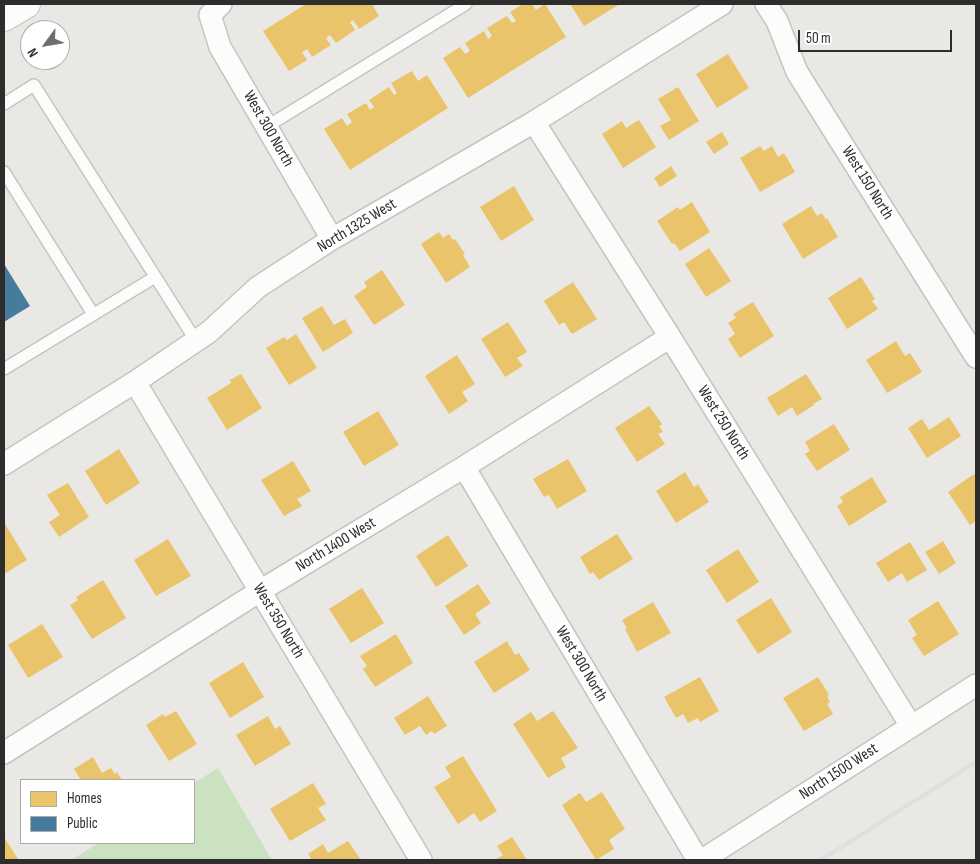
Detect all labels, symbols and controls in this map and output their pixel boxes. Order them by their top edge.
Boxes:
north arrow [20,20,70,70]
scale bar [800,20,954,52]
text: 50 m [806,29,831,48]
text: N [24,45,42,60]
street label: West 300 North [239,88,297,170]
street label: West 150 North [837,143,897,223]
street label: North 1325 West [314,195,400,257]
street label: West 250 North [693,382,753,464]
street label: North 1400 West [292,514,380,576]
street label: West 350 North [248,580,308,662]
street label: West 300 North [551,623,611,705]
street label: North 1500 West [796,739,882,805]
legend [20,779,195,844]
text: Homes [67,789,102,808]
text: Public [67,814,98,833]

